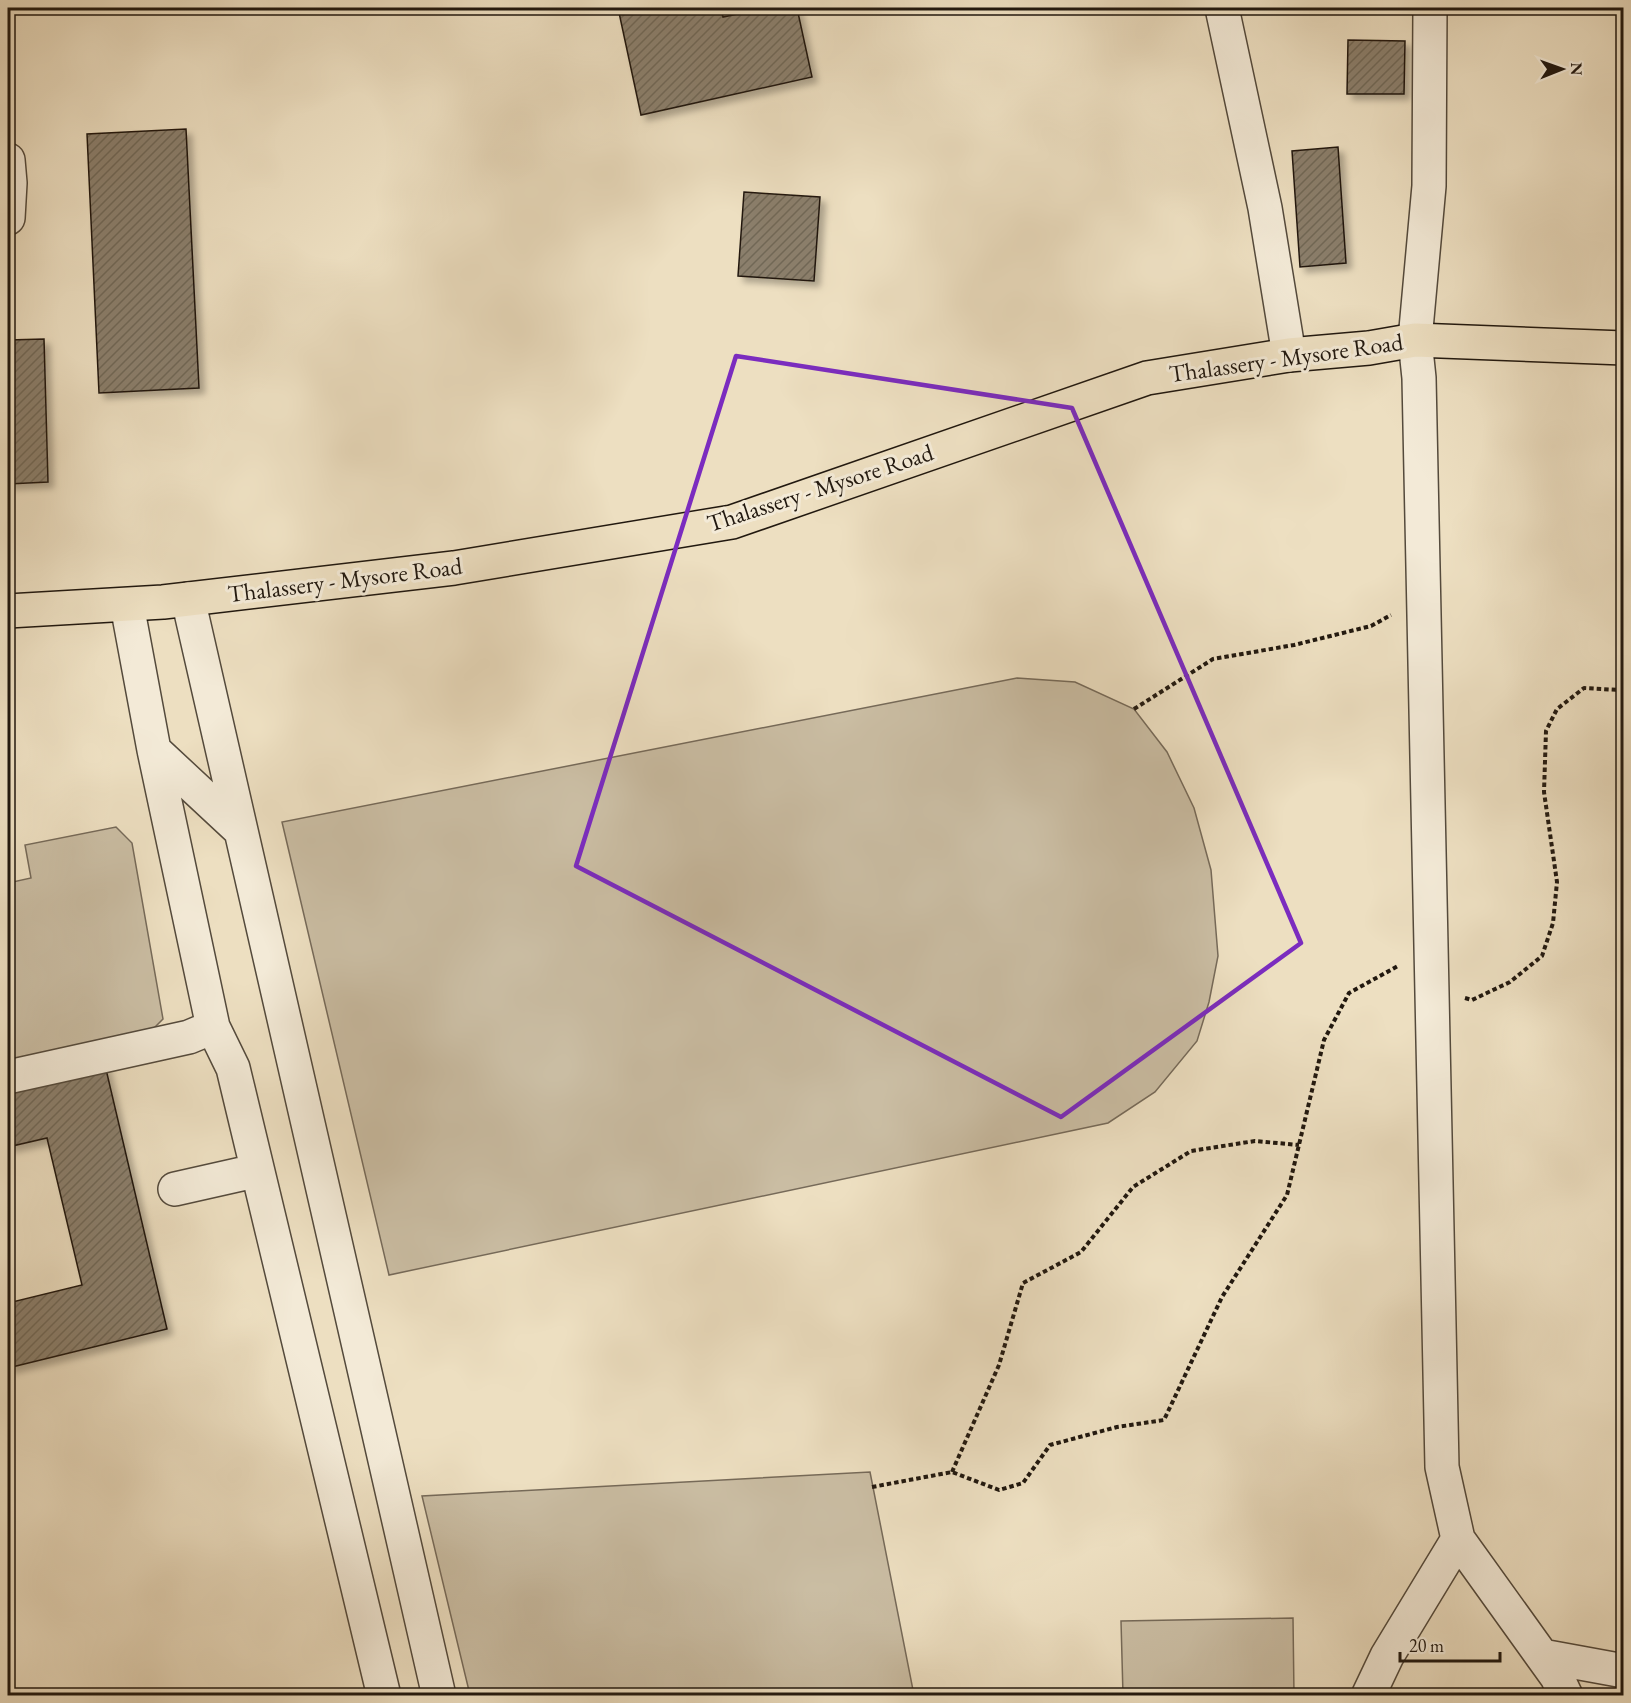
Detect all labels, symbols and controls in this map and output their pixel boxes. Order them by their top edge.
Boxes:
north arrow [1532,39,1592,99]
text: N [1566,62,1587,75]
street label: Thalassery - Mysore Road [1167,326,1406,389]
street label: Thalassery - Mysore Road [703,436,938,539]
street label: Thalassery - Mysore Road [226,550,465,609]
scale bar [1400,1625,1500,1663]
text: 20 m [1409,1634,1444,1657]

